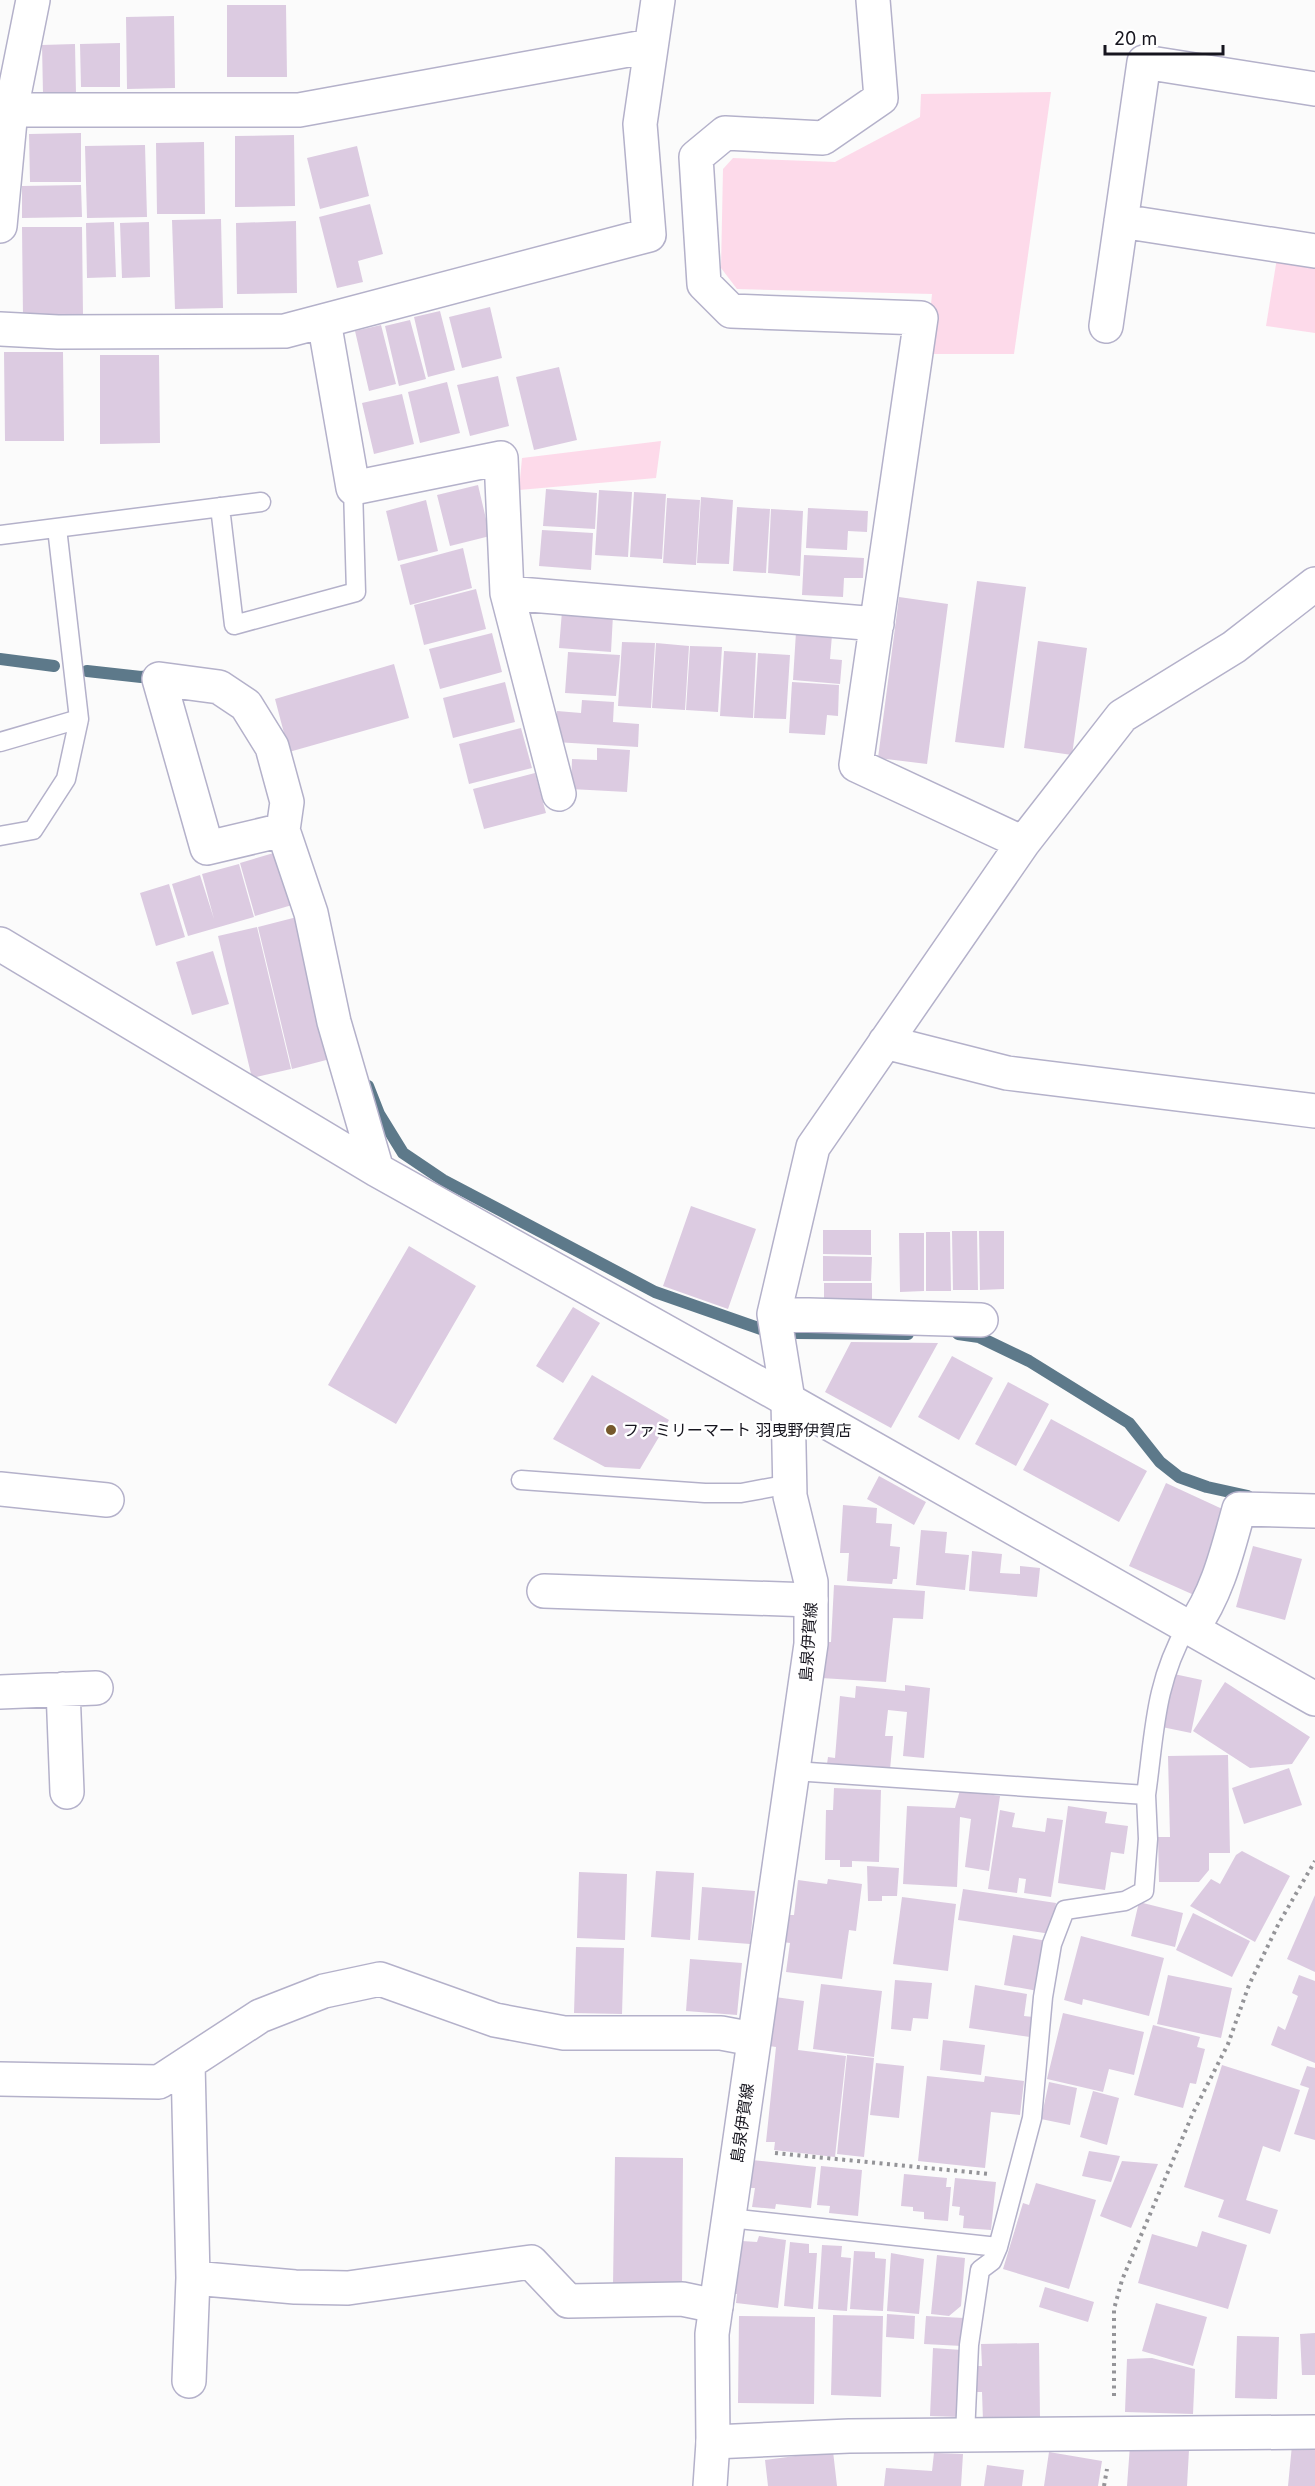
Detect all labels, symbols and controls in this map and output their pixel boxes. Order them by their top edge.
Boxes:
scale bar [1105,18,1224,56]
text: 20 m [1114,28,1157,49]
place label: ファミリーマート 羽曳野伊賀店 [623,1420,852,1440]
marker: ファミリーマート 羽曳野伊賀店 [604,1423,618,1437]
street label: 島泉伊賀線 [795,1601,821,1683]
street label: 島泉伊賀線 [727,2082,757,2164]

